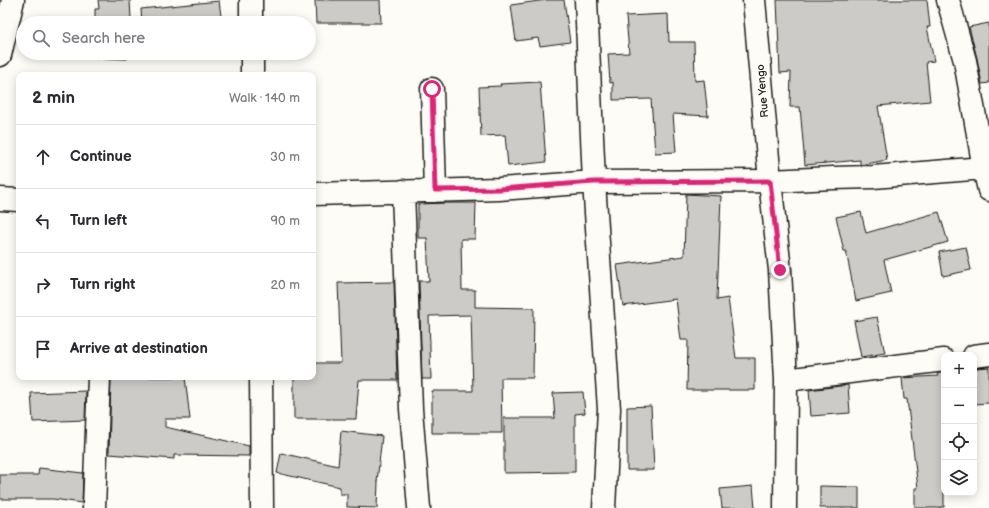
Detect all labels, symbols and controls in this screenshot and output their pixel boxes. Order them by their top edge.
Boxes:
search box [16,16,316,60]
icon: search [30,27,52,49]
text: Search here [62,29,145,48]
street label: Rue Yengo [754,64,771,118]
route start [423,80,441,98]
text: 2 min [32,88,75,108]
text: Walk · 140 m [229,90,300,106]
icon: ahead [32,146,54,168]
text: Continue [70,147,132,166]
text: 30 m [270,149,300,165]
icon: left [32,210,54,232]
text: Turn left [70,211,127,230]
text: 90 m [271,213,300,229]
route end [771,261,789,279]
icon: right [32,274,54,296]
text: Turn right [70,275,135,294]
text: 20 m [270,277,300,293]
icon: arrive [32,338,54,360]
text: Arrive at destination [70,339,208,358]
map controls [941,352,977,496]
button: + [941,352,977,388]
button: − [941,388,977,424]
button: locate [941,424,977,460]
button: layers [941,460,977,496]

